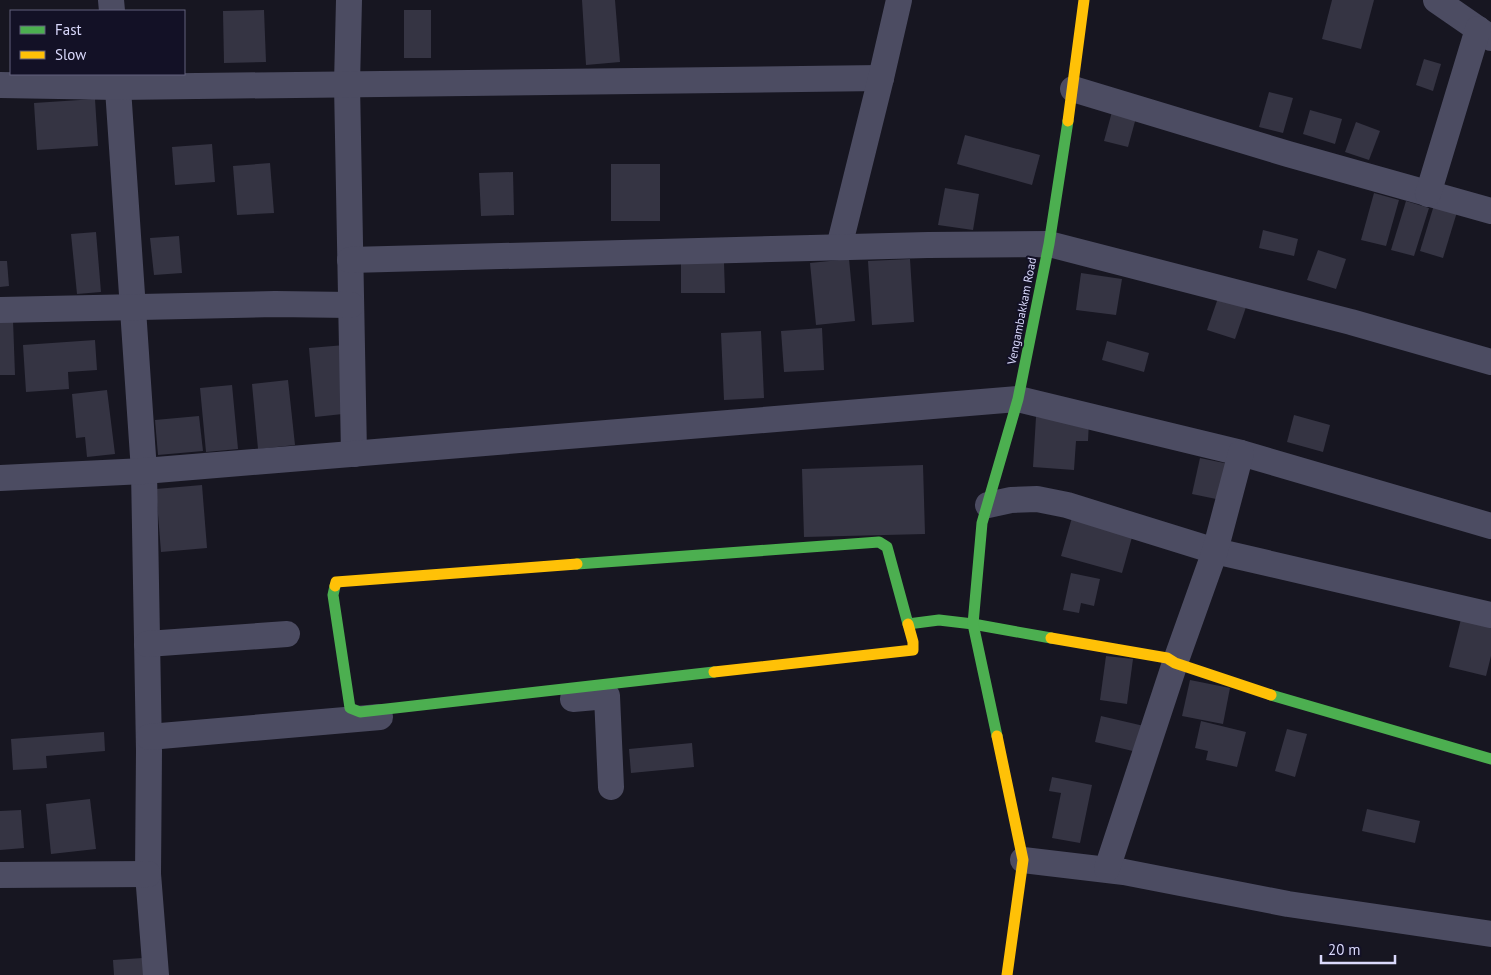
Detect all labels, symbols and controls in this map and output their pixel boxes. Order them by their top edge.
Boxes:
legend [10,10,185,75]
text: Fast [55,20,82,39]
text: Slow [55,45,86,64]
street label: Vengambakkam Road [1004,256,1039,367]
scale bar [1321,932,1395,964]
text: 20 m [1328,940,1361,959]

